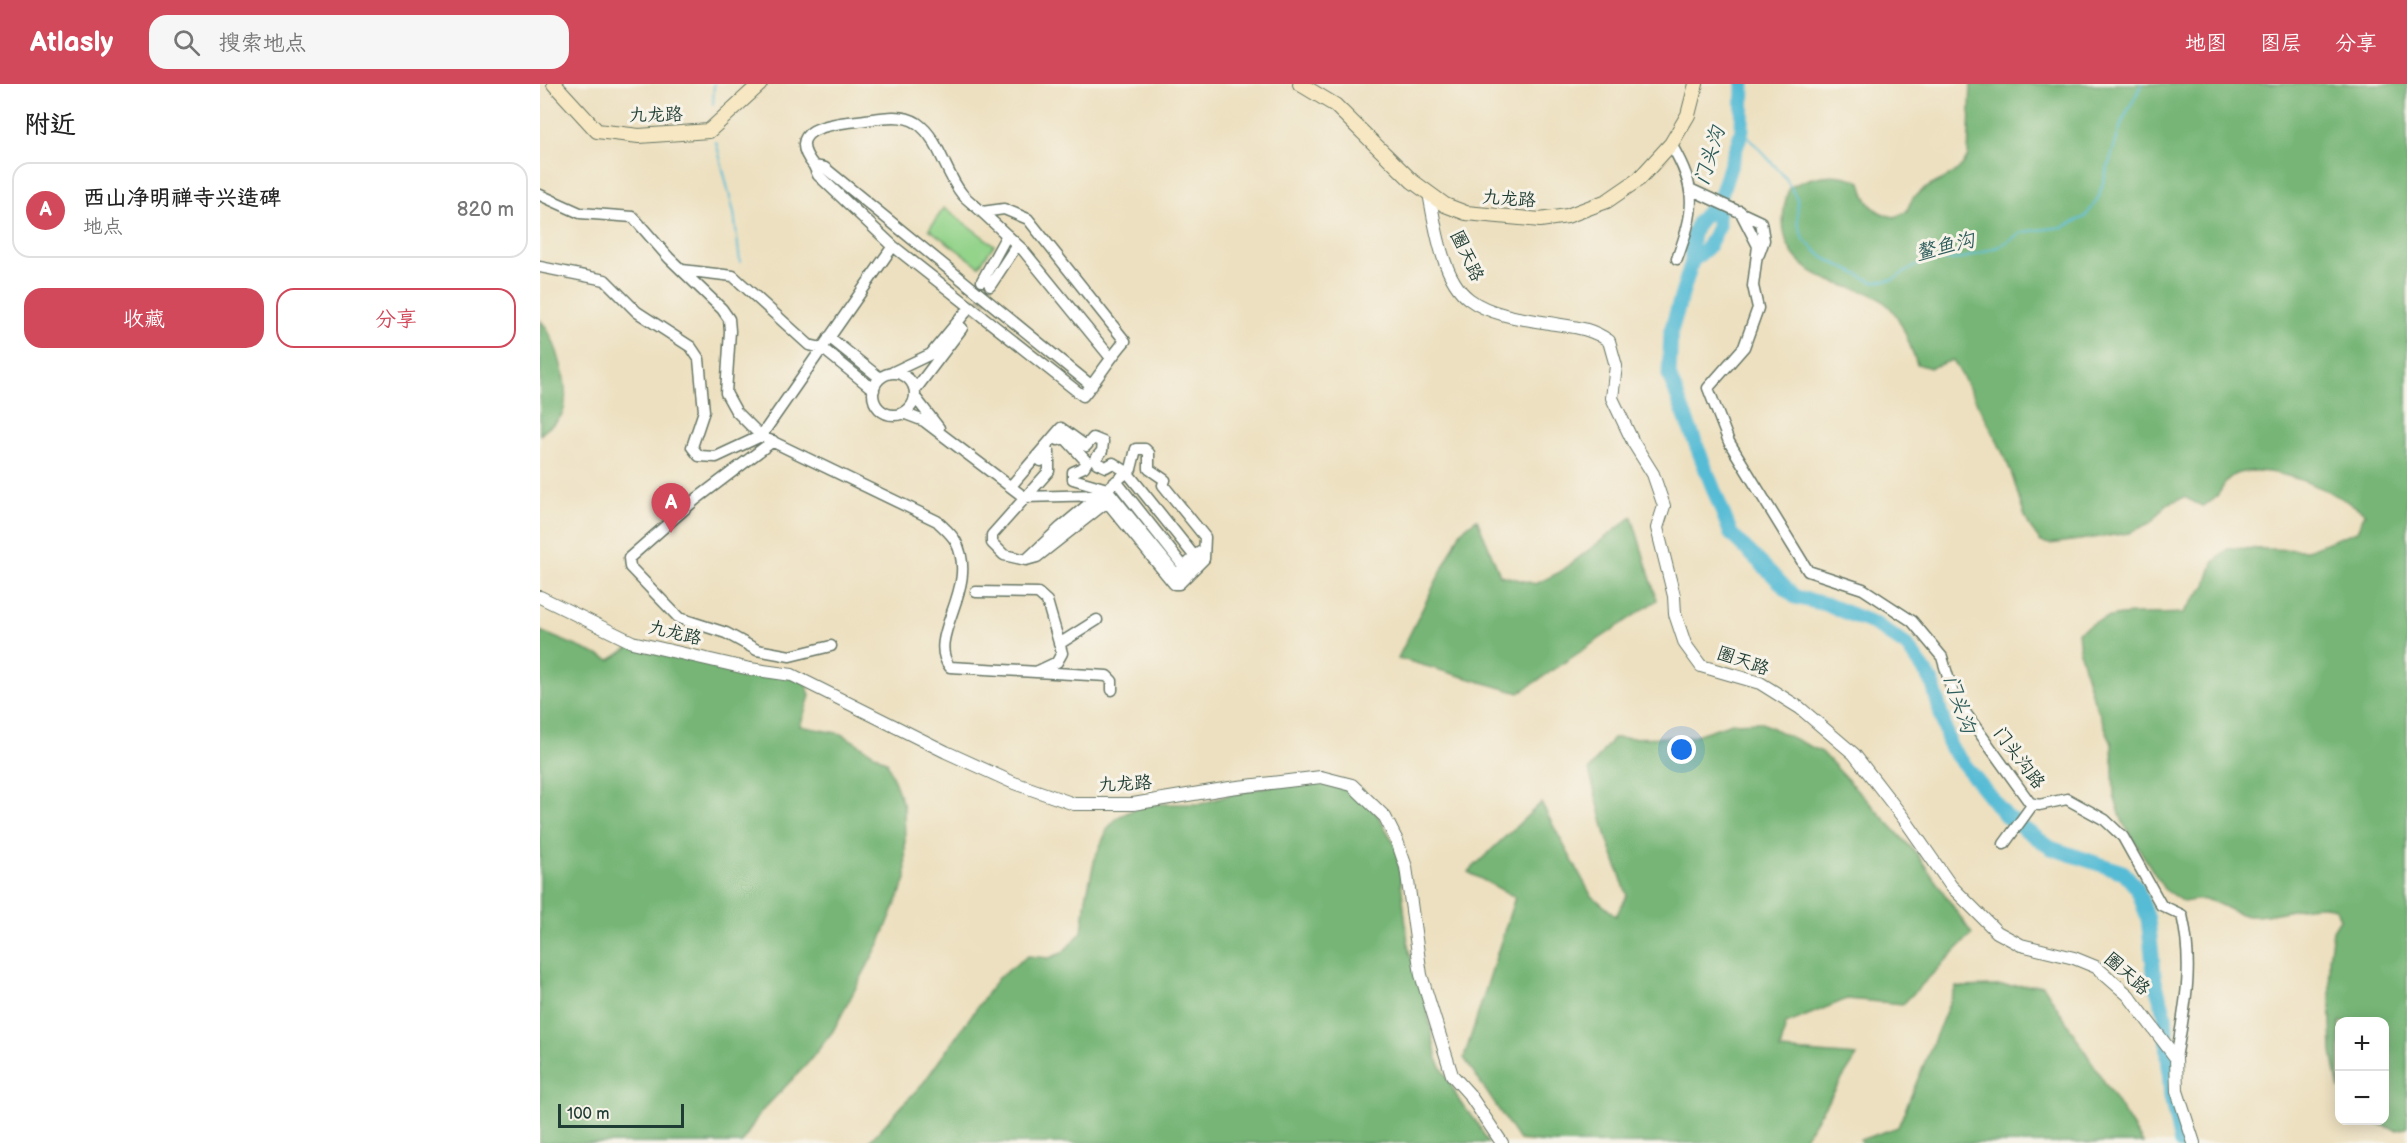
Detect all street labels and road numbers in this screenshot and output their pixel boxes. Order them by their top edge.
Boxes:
street label: 九龙路 [629,104,683,126]
street label: 九龙路 [1481,187,1537,211]
street label: 圈天路 [1446,227,1488,285]
street label: 九龙路 [646,617,704,649]
street label: 圈天路 [1714,642,1772,680]
street label: 门头沟路 [1989,723,2049,793]
street label: 九龙路 [1097,772,1153,796]
street label: 圈天路 [2100,948,2154,1000]

